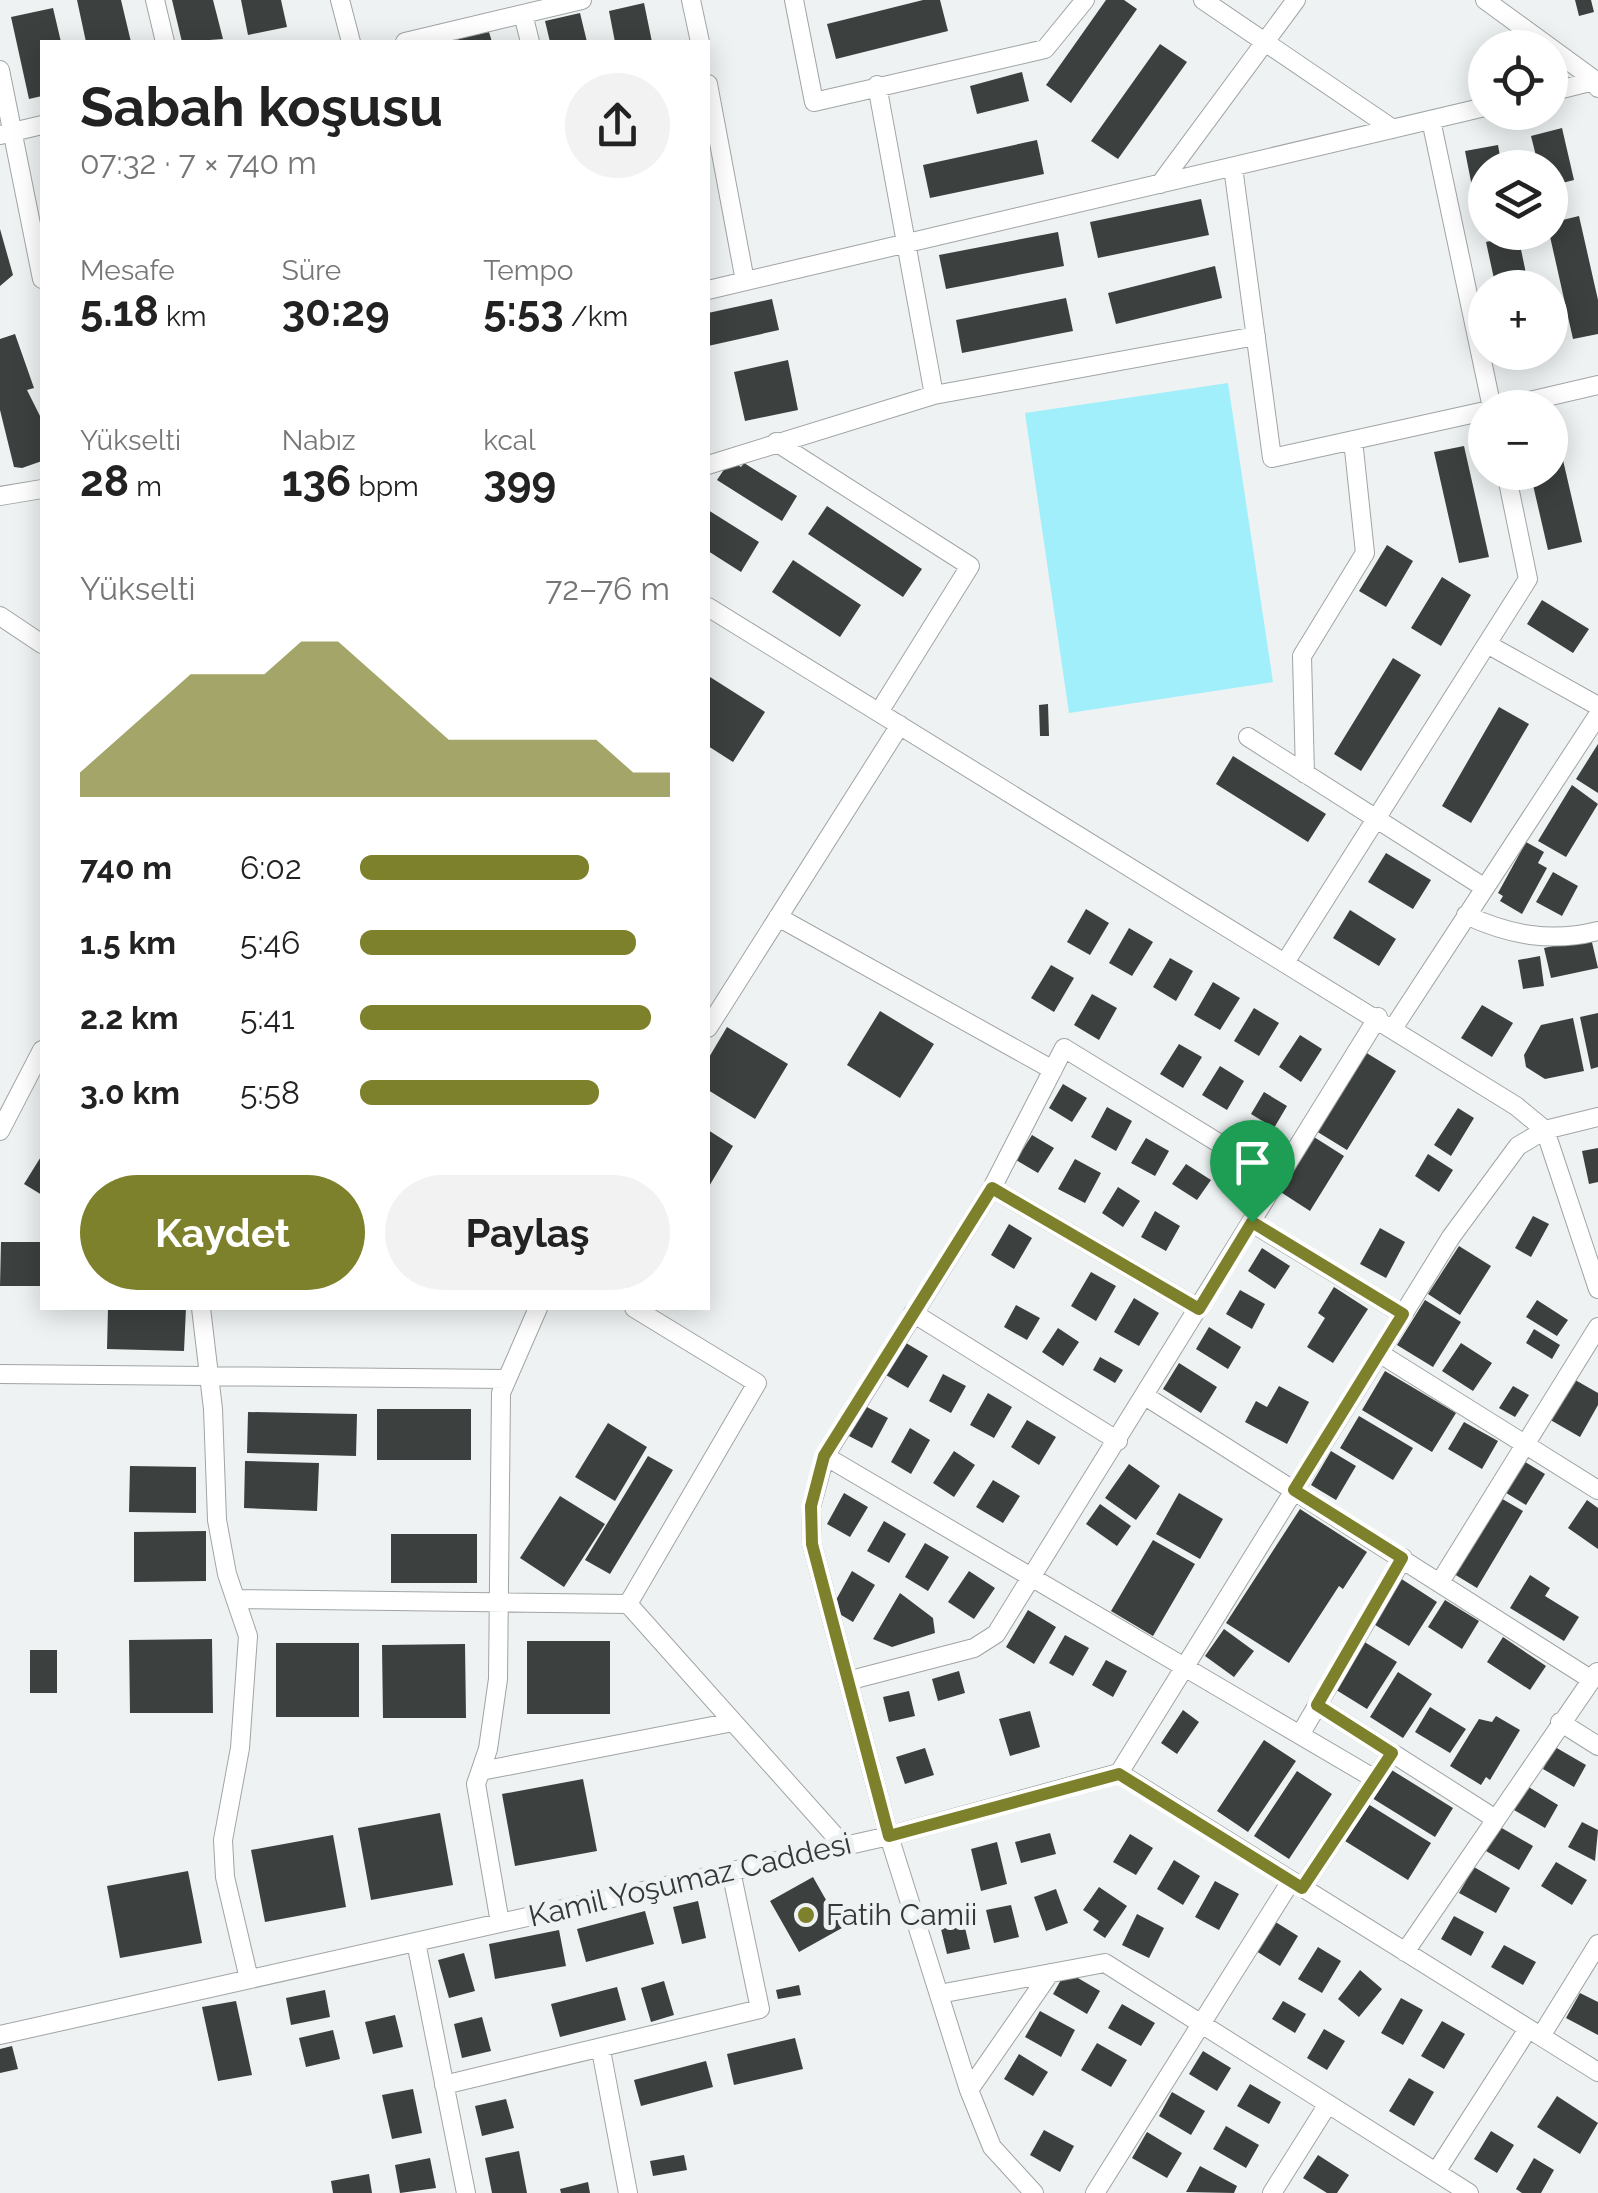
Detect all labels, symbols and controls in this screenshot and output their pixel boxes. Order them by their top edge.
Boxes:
map controls [1468,30,1568,490]
button: locate [1468,30,1568,130]
button: share [565,73,670,178]
text: Sabah koşusu [80,74,443,139]
text: 07:32 · 7 × 740 m [80,144,317,181]
button: layers [1468,150,1568,250]
text: Mesafe [80,254,175,287]
text: Süre [282,254,341,287]
text: Tempo [483,254,573,287]
button: + [1468,270,1568,370]
text: 5.18 [80,287,159,336]
text: 30:29 [282,287,390,336]
text: 5:53 [483,287,564,336]
text: km [159,300,207,333]
text: /km [564,300,628,333]
button: − [1468,390,1568,490]
text: Yükselti [80,424,181,457]
text: Nabız [282,424,356,457]
text: kcal [483,424,536,457]
text: 28 [80,457,129,506]
text: 136 [282,457,351,506]
text: 399 [483,457,556,506]
text: m [129,470,162,503]
text: bpm [351,470,419,503]
text: Yükselti [80,570,196,607]
text: 72–76 m [545,570,670,607]
text: 740 m [80,849,172,886]
text: 6:02 [240,849,302,886]
text: 1.5 km [80,924,176,961]
text: 5:46 [240,924,300,961]
text: 2.2 km [80,999,179,1036]
text: 5:41 [240,999,295,1036]
text: 3.0 km [80,1074,180,1111]
text: 5:58 [240,1074,300,1111]
pin [1210,1120,1295,1223]
icon: arrive [1225,1135,1280,1190]
button: Kaydet [80,1175,365,1290]
button: Paylaş [385,1175,670,1290]
street label: Kamil Yoşumaz Caddesi [525,1825,854,1934]
place label: Fatih Camii [826,1897,977,1932]
marker: Fatih Camii [795,1904,817,1926]

